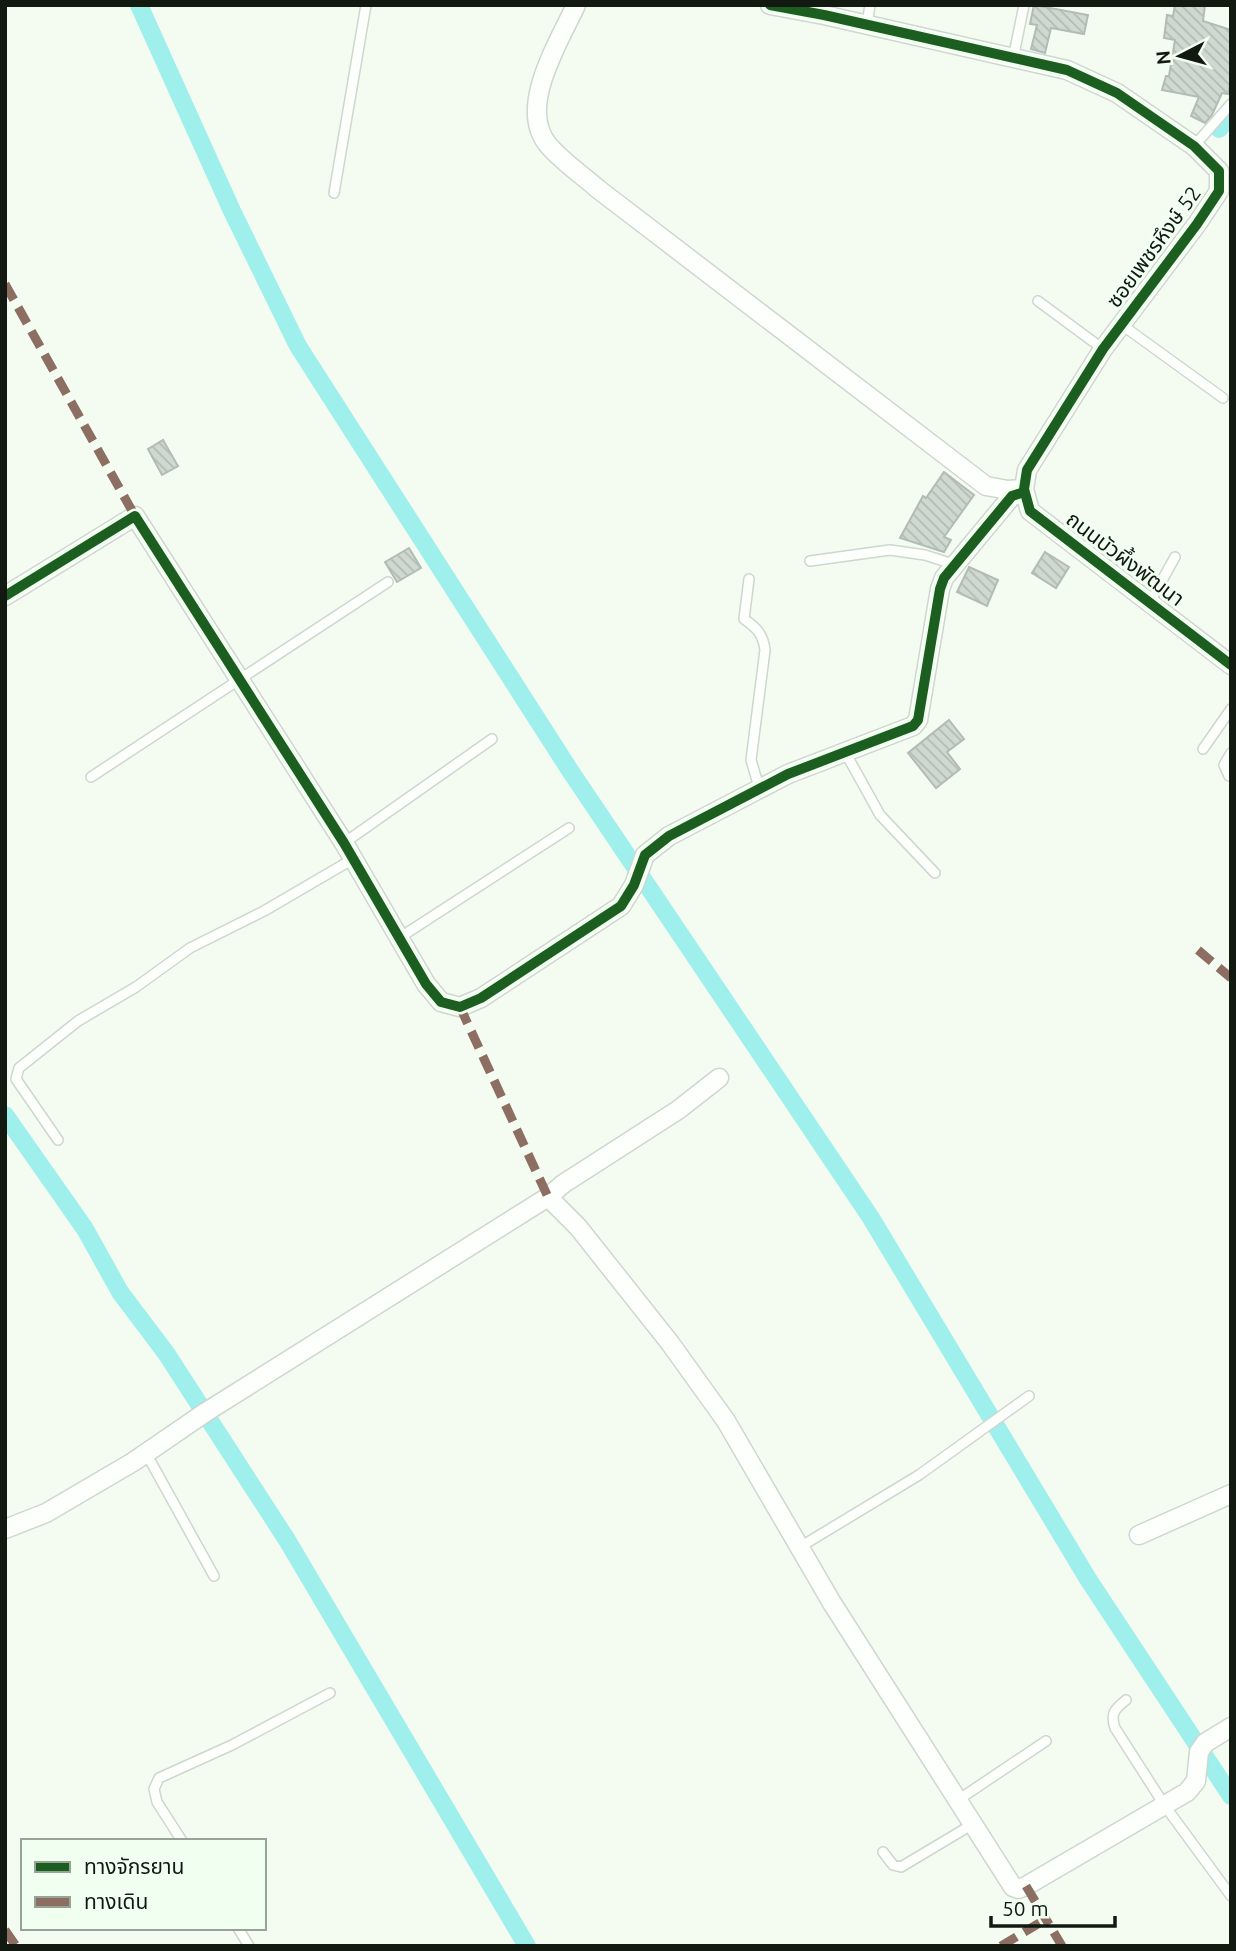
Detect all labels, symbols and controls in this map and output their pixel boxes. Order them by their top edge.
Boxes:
north arrow [1145,21,1215,91]
text: N [1151,50,1175,66]
street label: ซอยเพชรหึงษ์ 52 [1101,181,1205,312]
street label: ถนนบัวผึ้งพัฒนา [1062,505,1190,610]
legend [21,1839,266,1930]
text: ทางจักรยาน [84,1854,185,1878]
scale bar [991,1884,1115,1928]
text: ทางเดิน [84,1889,148,1913]
text: 50 m [1002,1896,1049,1920]

